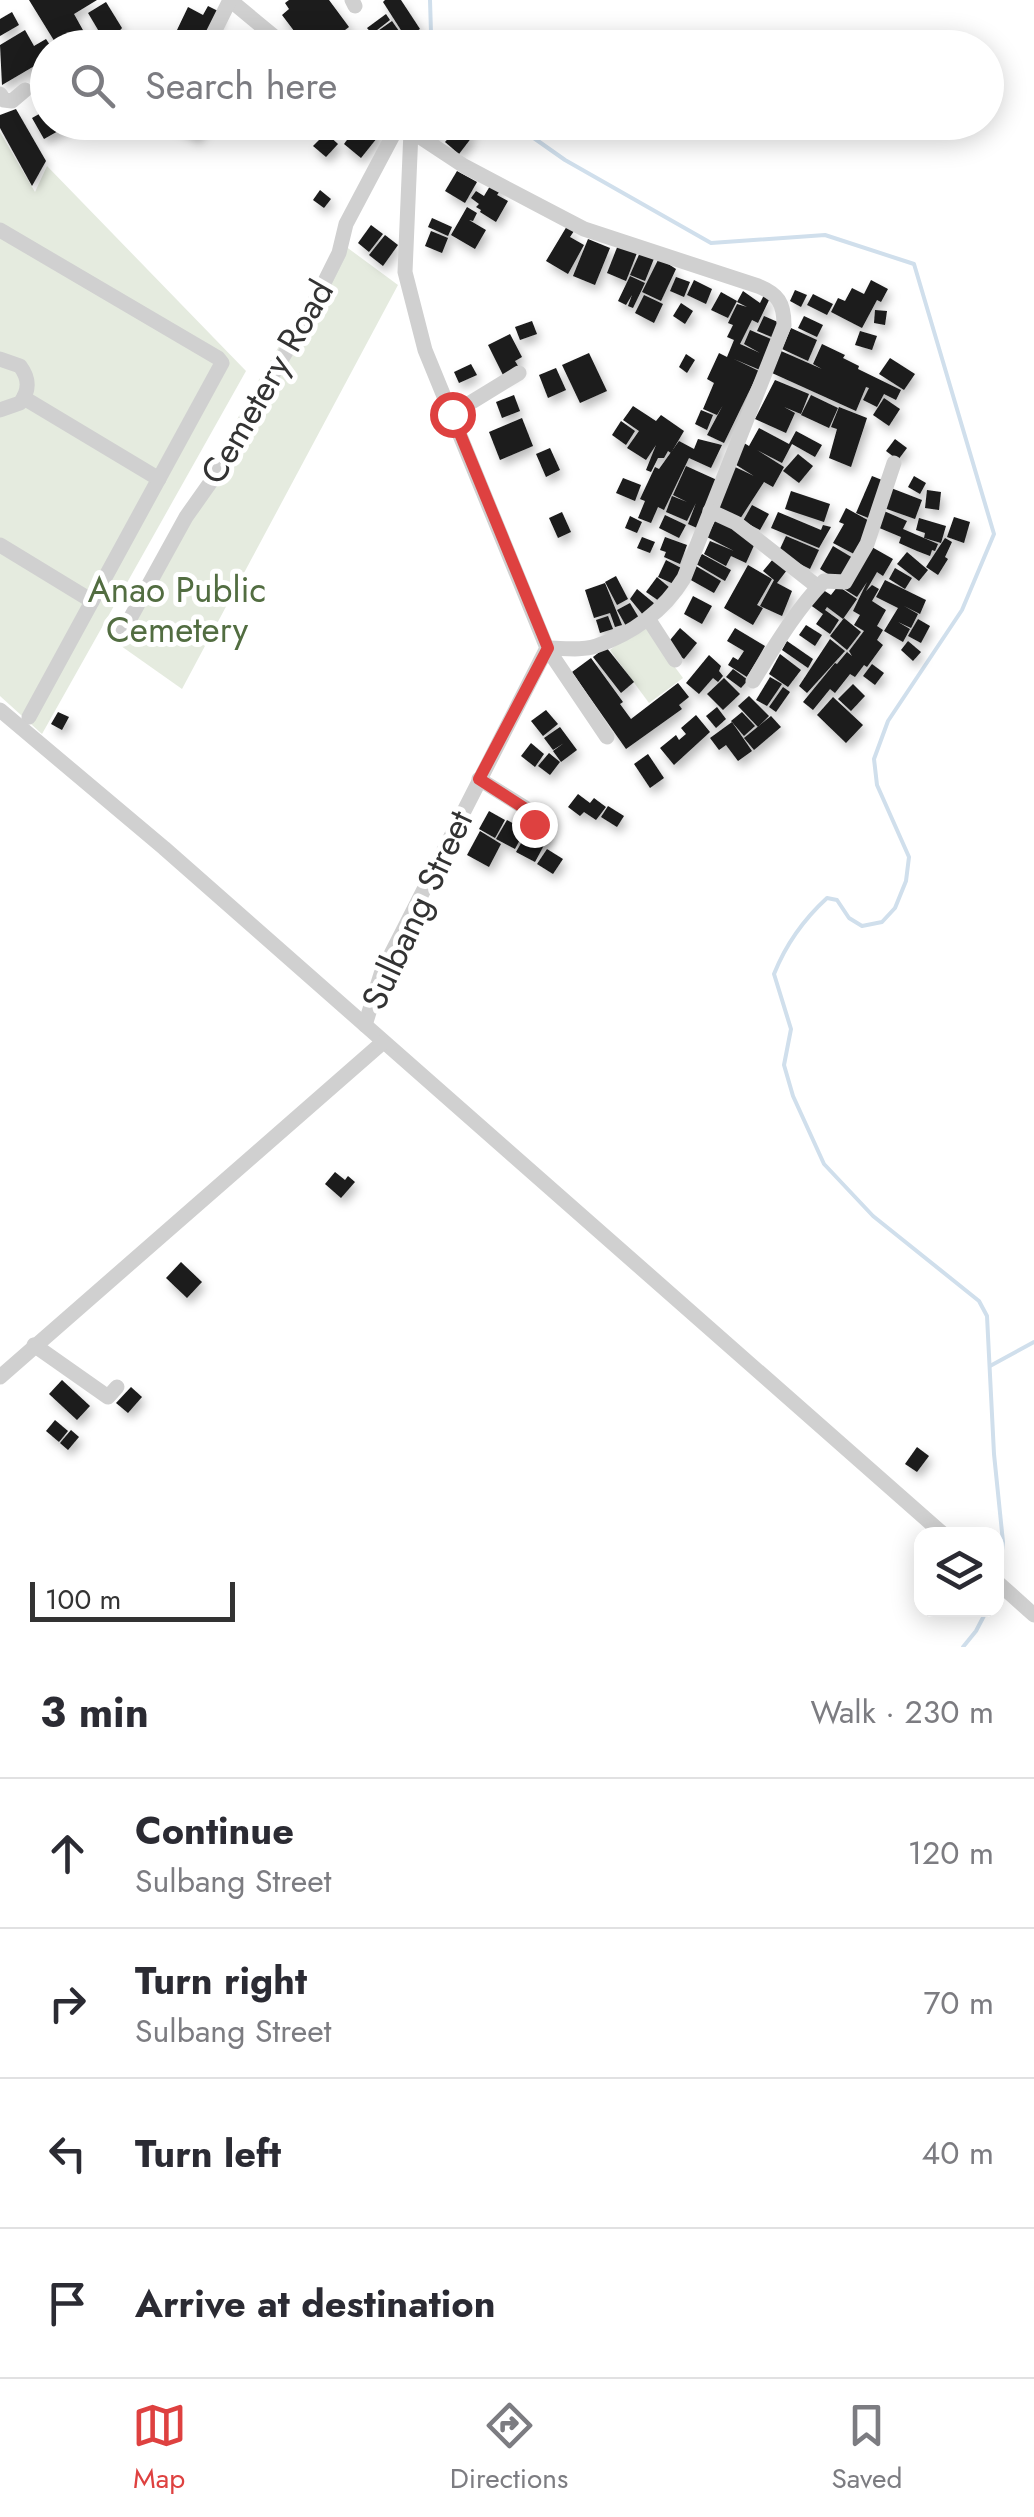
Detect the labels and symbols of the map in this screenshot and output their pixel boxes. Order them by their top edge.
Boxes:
street label: Cemetery Road [188,271,346,493]
route start [430,392,476,438]
park label: Anao Public Cemetery [88,565,266,655]
street label: Sulbang Street [349,802,485,1018]
route end [512,802,558,848]
scale bar [30,1577,235,1622]

